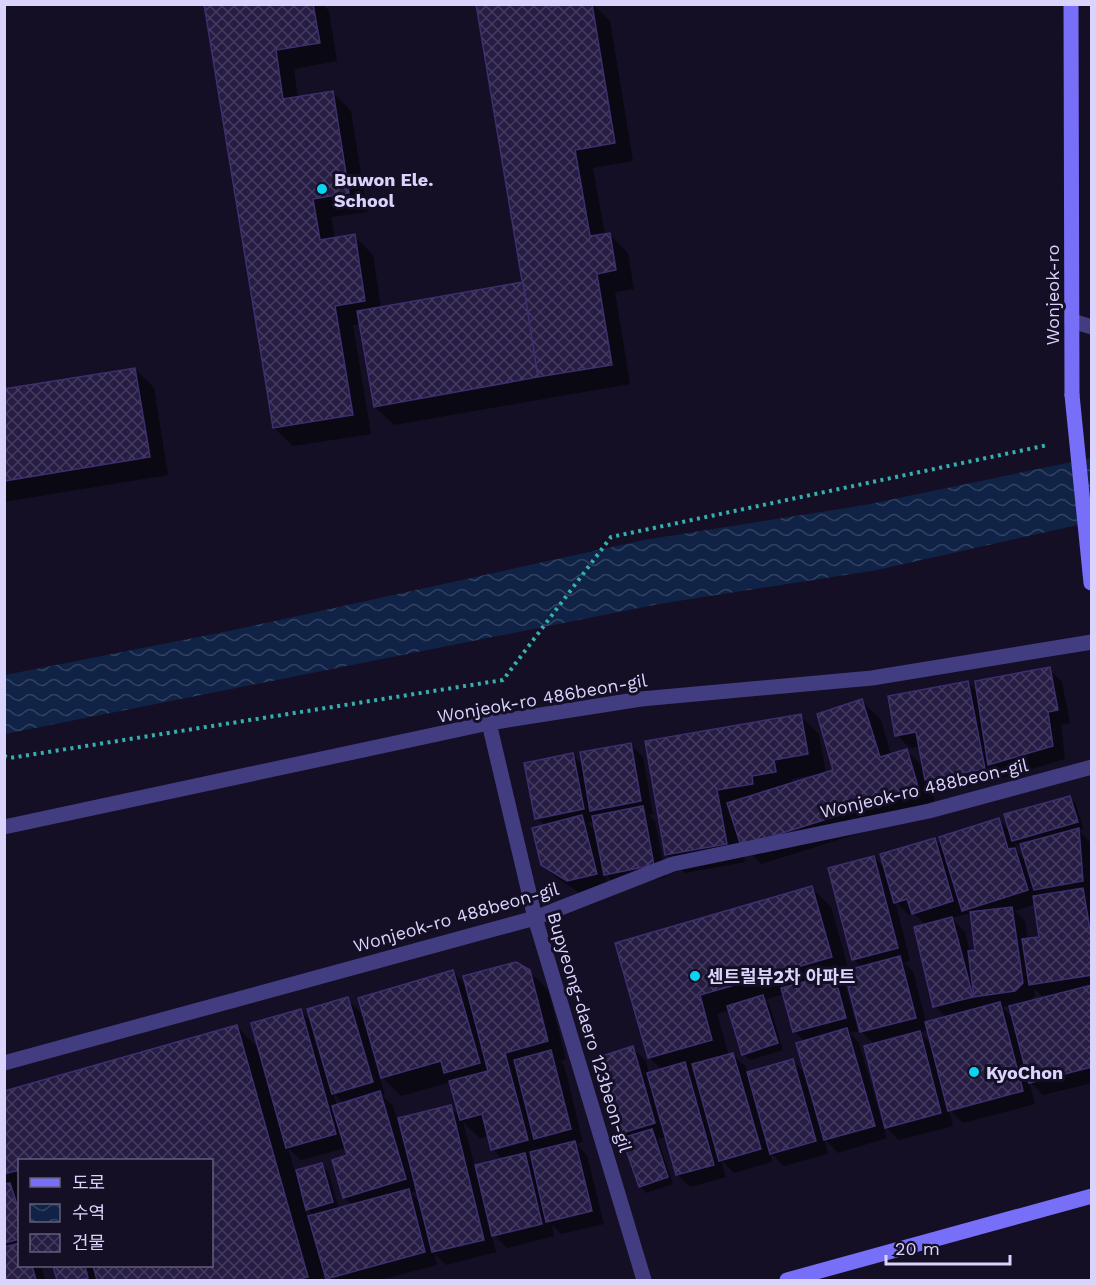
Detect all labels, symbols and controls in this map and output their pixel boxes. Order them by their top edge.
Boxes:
place label: Buwon Ele. School [334,169,433,211]
marker: Buwon Ele. School [315,182,329,196]
street label: Wonjeok-ro [1042,245,1063,345]
street label: Wonjeok-ro 486beon-gil [435,669,649,727]
street label: Wonjeok-ro 488beon-gil [818,754,1031,822]
street label: Wonjeok-ro 488beon-gil [351,877,562,956]
street label: Bupyeong-daero 123beon-gil [543,909,637,1155]
place label: 센트럴뷰2차 아파트 [707,966,855,987]
marker: 센트럴뷰2차 아파트 [688,969,702,983]
place label: KyoChon [986,1062,1063,1083]
marker: KyoChon [967,1065,981,1079]
legend [18,1159,213,1267]
text: 도로 [72,1172,105,1193]
text: 수역 [72,1202,105,1223]
scale bar [886,1228,1010,1266]
text: 건물 [72,1232,105,1253]
text: 20 m [895,1238,940,1259]

